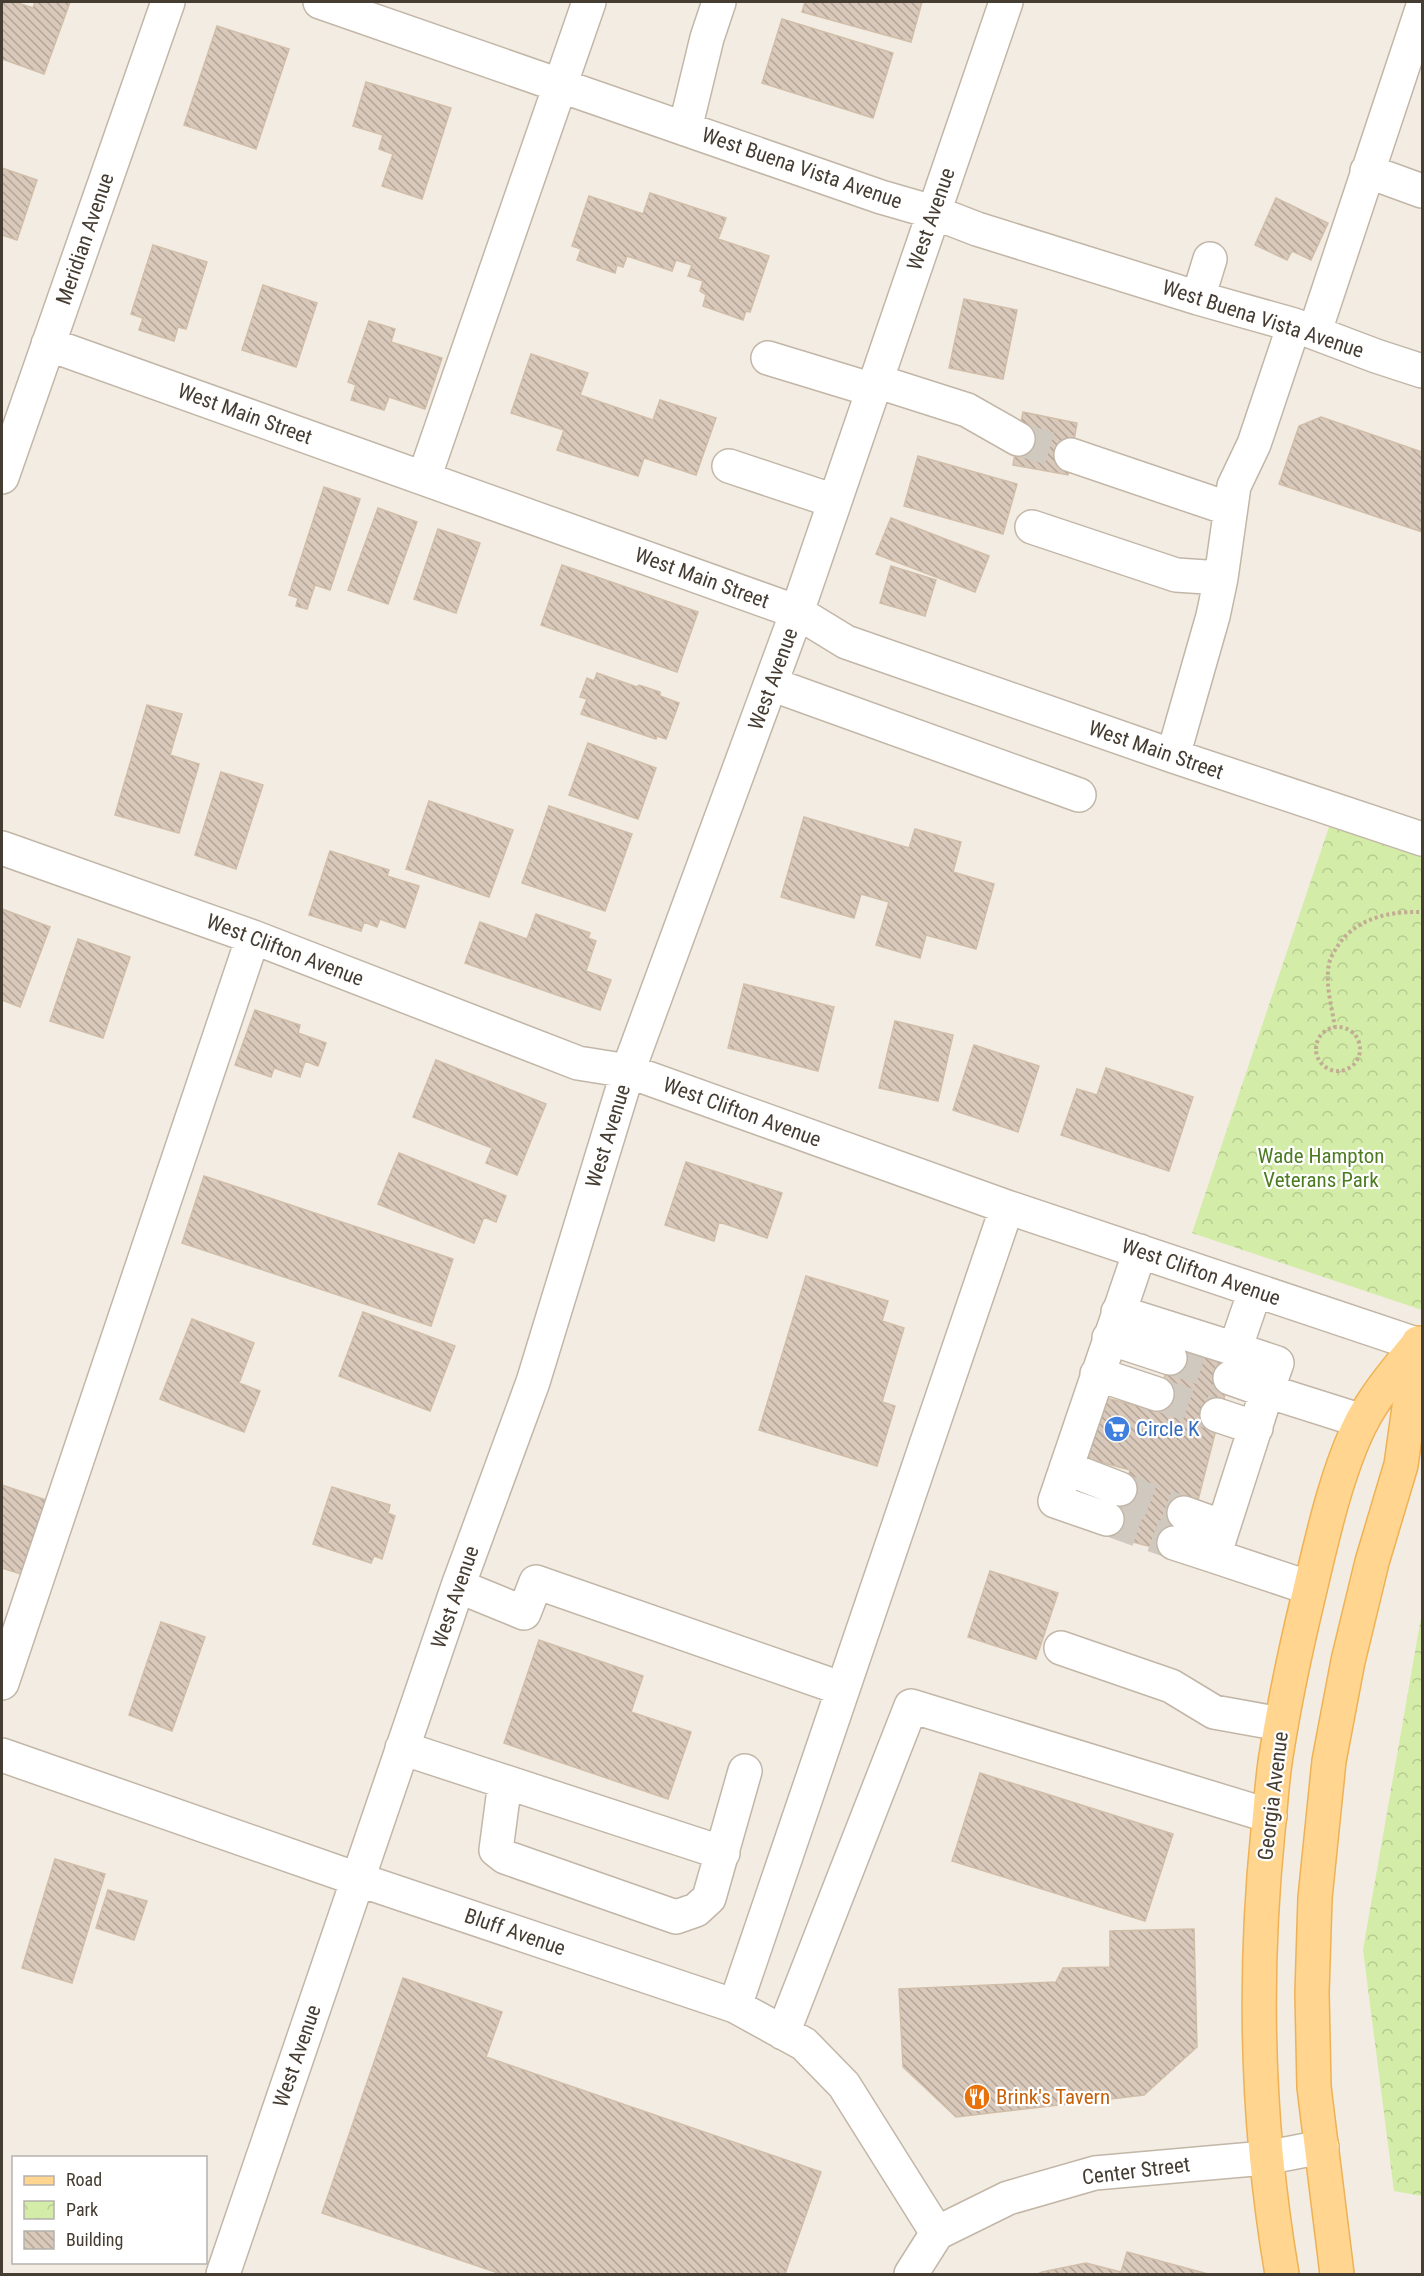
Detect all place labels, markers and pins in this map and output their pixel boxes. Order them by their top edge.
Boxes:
supermarket icon: Circle K [1102,1414,1132,1444]
place label: Circle K [1136,1417,1200,1441]
restaurant icon: Brink's Tavern [962,2082,992,2112]
place label: Brink's Tavern [996,2085,1110,2109]

